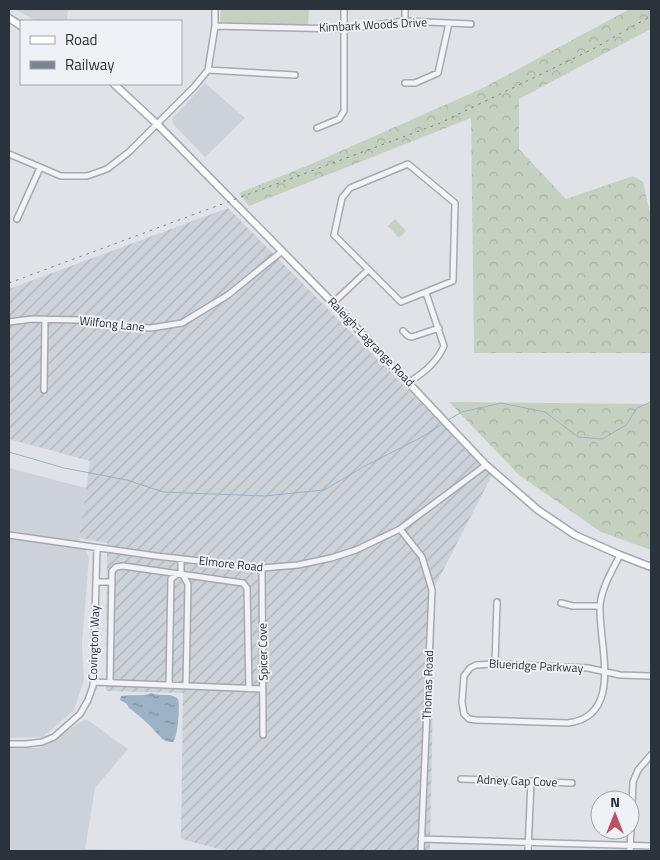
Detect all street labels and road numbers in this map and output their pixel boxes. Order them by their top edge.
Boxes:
street label: Kimbark Woods Drive [318,12,428,37]
street label: Raleigh-Lagrange Road [323,293,419,391]
street label: Wilfong Lane [78,311,146,336]
street label: Elmore Road [198,551,264,576]
street label: Covington Way [83,605,104,681]
street label: Spicer Cove [252,623,273,681]
street label: Thomas Road [417,650,438,720]
street label: Blueridge Parkway [488,654,584,677]
street label: Adney Gap Cove [476,770,558,791]

